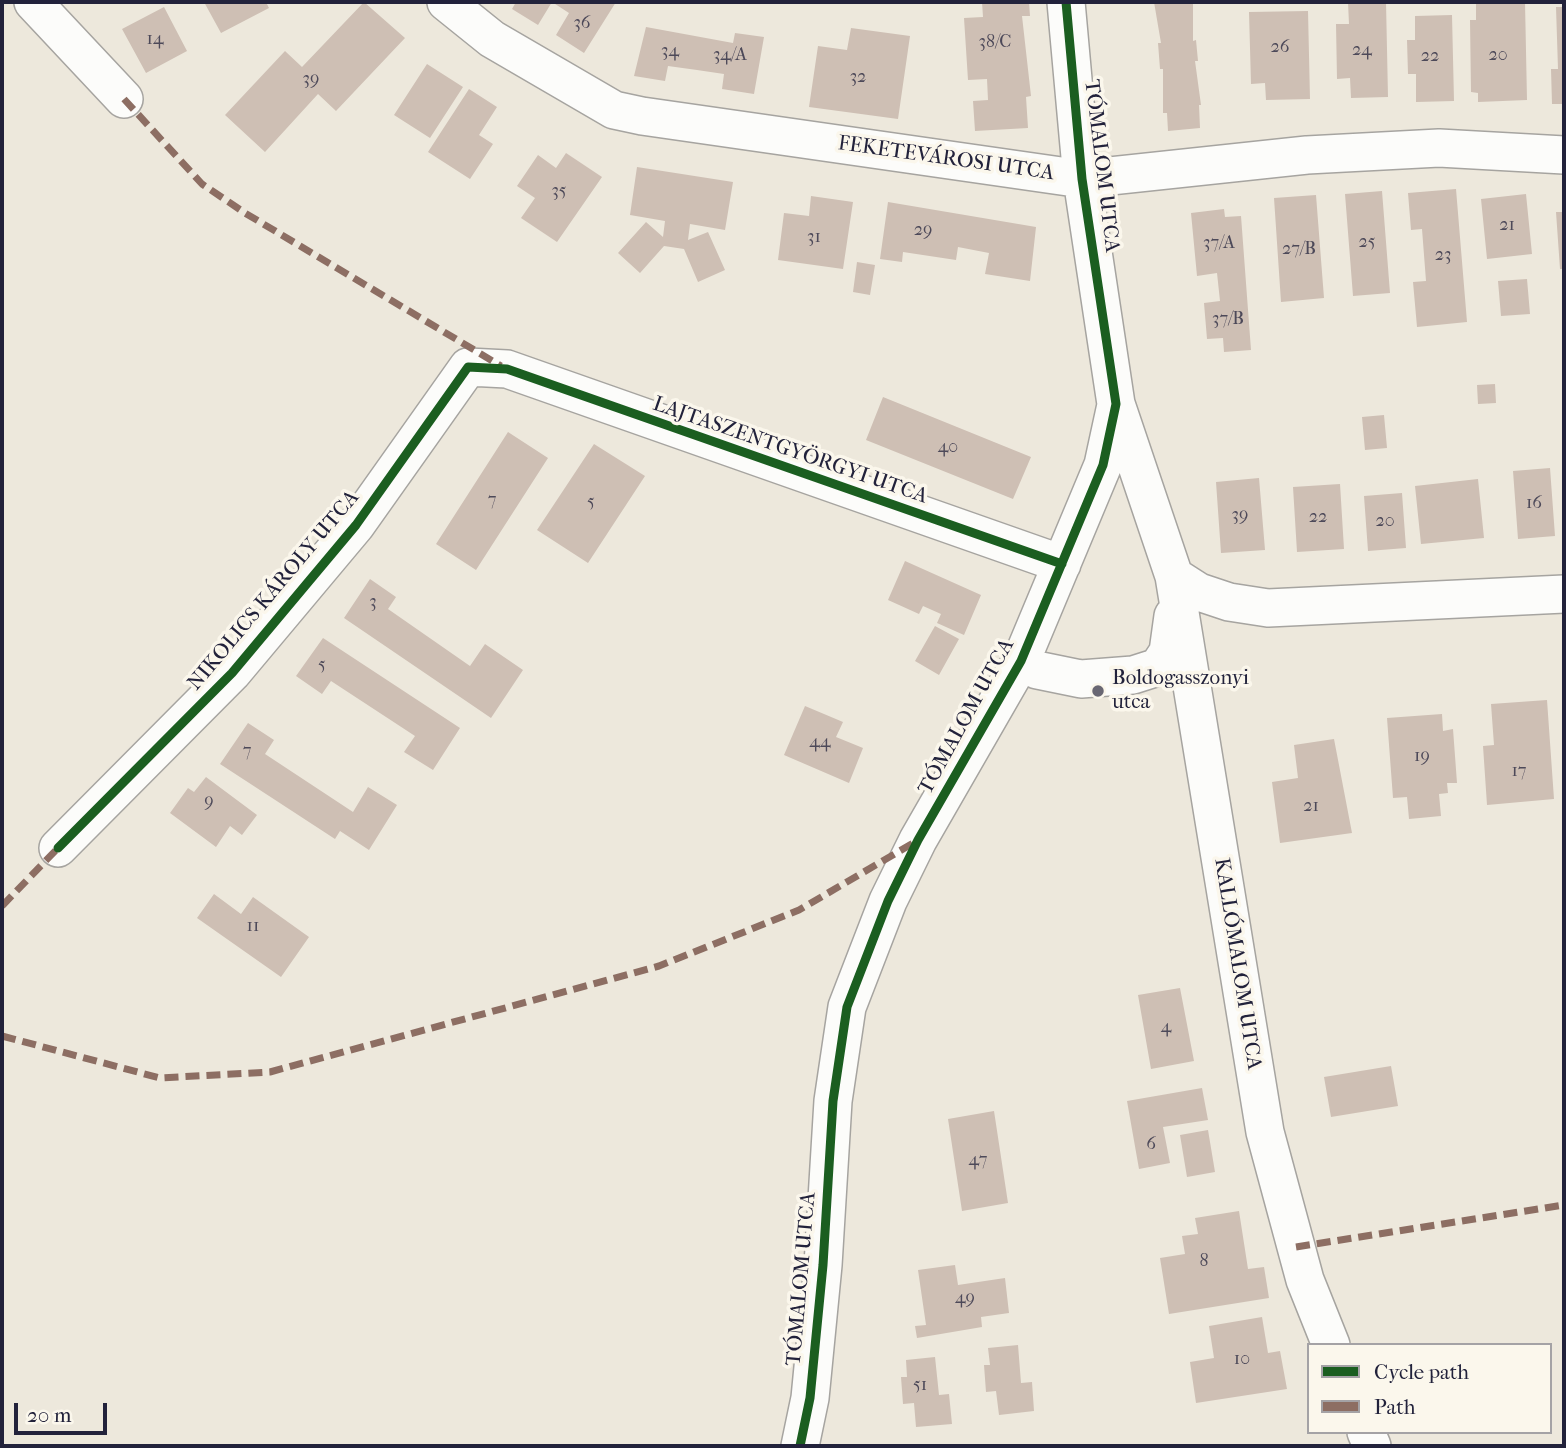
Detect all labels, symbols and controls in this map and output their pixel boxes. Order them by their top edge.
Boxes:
house number: 36 [573,13,591,35]
house number: 14 [146,29,164,51]
house number: 38/C [979,32,1011,54]
house number: 26 [1270,37,1290,59]
house number: 24 [1352,40,1372,62]
house number: 34 [661,41,679,63]
house number: 34/A [713,45,747,67]
house number: 20 [1488,45,1508,67]
house number: 22 [1421,46,1439,68]
house number: 32 [850,67,866,89]
house number: 39 [303,69,319,91]
street label: TÓMALOM UTCA [1078,78,1124,254]
street label: FEKETEVÁROSI UTCA [836,131,1056,187]
house number: 35 [551,181,567,203]
house number: 21 [1499,215,1515,237]
house number: 29 [914,220,932,242]
house number: 31 [807,227,821,249]
house number: 25 [1358,232,1376,254]
house number: 37/A [1203,233,1235,255]
house number: 27/B [1282,239,1316,261]
house number: 23 [1435,245,1451,267]
house number: 37/B [1212,309,1244,331]
street label: LAJTASZENTGYÖRGYI UTCA [649,392,931,510]
house number: 40 [938,437,958,459]
street label: NIKOLICS KÁROLY UTCA [183,486,365,696]
house number: 7 [488,490,496,512]
house number: 5 [587,492,595,514]
house number: 16 [1526,493,1542,515]
house number: 39 [1232,505,1248,527]
house number: 22 [1309,507,1327,529]
house number: 20 [1375,511,1395,533]
house number: 3 [369,592,377,614]
street label: TÓMALOM UTCA [914,635,1020,799]
house number: 5 [318,655,326,677]
place label: Boldogasszonyi utca [1112,666,1249,716]
marker: Boldogasszonyi utca [1090,683,1106,699]
house number: 44 [809,732,831,754]
house number: 7 [243,741,251,763]
house number: 19 [1414,746,1430,768]
house number: 17 [1511,761,1527,783]
house number: 9 [204,791,214,813]
house number: 21 [1303,796,1319,818]
street label: KALLÓMALOM UTCA [1208,856,1266,1072]
house number: 11 [247,916,259,938]
house number: 4 [1161,1017,1171,1039]
house number: 6 [1146,1134,1156,1156]
house number: 47 [969,1150,987,1172]
street label: TÓMALOM UTCA [782,1191,822,1367]
house number: 8 [1199,1251,1209,1273]
house number: 49 [955,1288,975,1310]
legend [1307,1343,1552,1434]
house number: 10 [1234,1349,1250,1371]
text: Cycle path [1374,1360,1469,1384]
house number: 51 [913,1375,927,1397]
scale bar [18,1388,110,1432]
text: Path [1374,1395,1415,1419]
text: 20 m [27,1403,71,1427]

